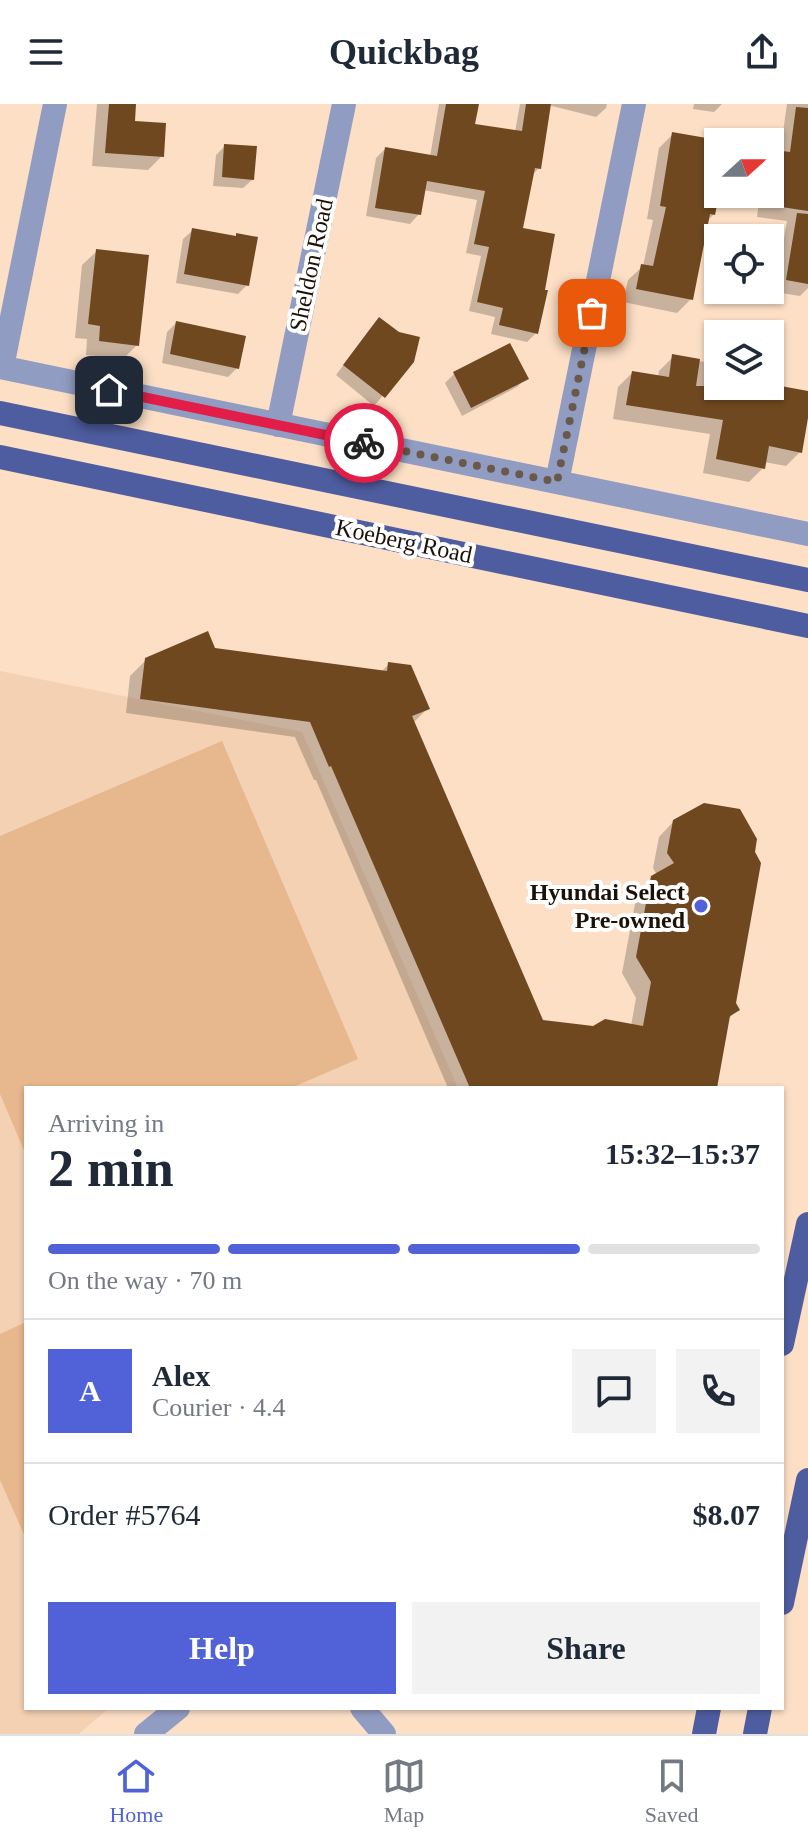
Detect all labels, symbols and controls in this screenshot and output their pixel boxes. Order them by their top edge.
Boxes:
icon: menu [24,30,68,74]
icon: share [740,30,784,74]
text: Quickbag [329,32,479,72]
north arrow [704,128,784,208]
map controls [704,128,784,400]
street label: Sheldon Road [284,196,338,334]
button: locate [704,224,784,304]
pin [558,279,626,347]
icon: bag [570,291,614,335]
button: layers [704,320,784,400]
pin [75,356,143,424]
icon: home [87,368,131,412]
courier [324,403,404,483]
icon: bike [342,421,386,465]
street label: Koeberg Road [333,514,475,568]
place label: Hyundai Select Pre-owned [530,879,686,933]
marker: Hyundai Select Pre-owned [692,897,710,915]
text: Arriving in [48,1109,164,1138]
text: 15:32–15:37 [605,1137,760,1170]
text: 2 min [48,1140,174,1197]
text: On the way · 70 m [48,1266,242,1295]
button: chat [572,1349,656,1433]
button: phone [676,1349,760,1433]
text: Alex [152,1359,210,1392]
text: A [79,1374,101,1407]
text: Courier · 4.4 [152,1393,286,1422]
text: Order #5764 [48,1498,200,1531]
text: $8.07 [693,1498,760,1531]
button: Help [48,1602,396,1694]
button: Share [412,1602,760,1694]
tab: Home [109,1754,163,1828]
tab: Map [382,1754,426,1828]
tab: Saved [645,1754,699,1828]

